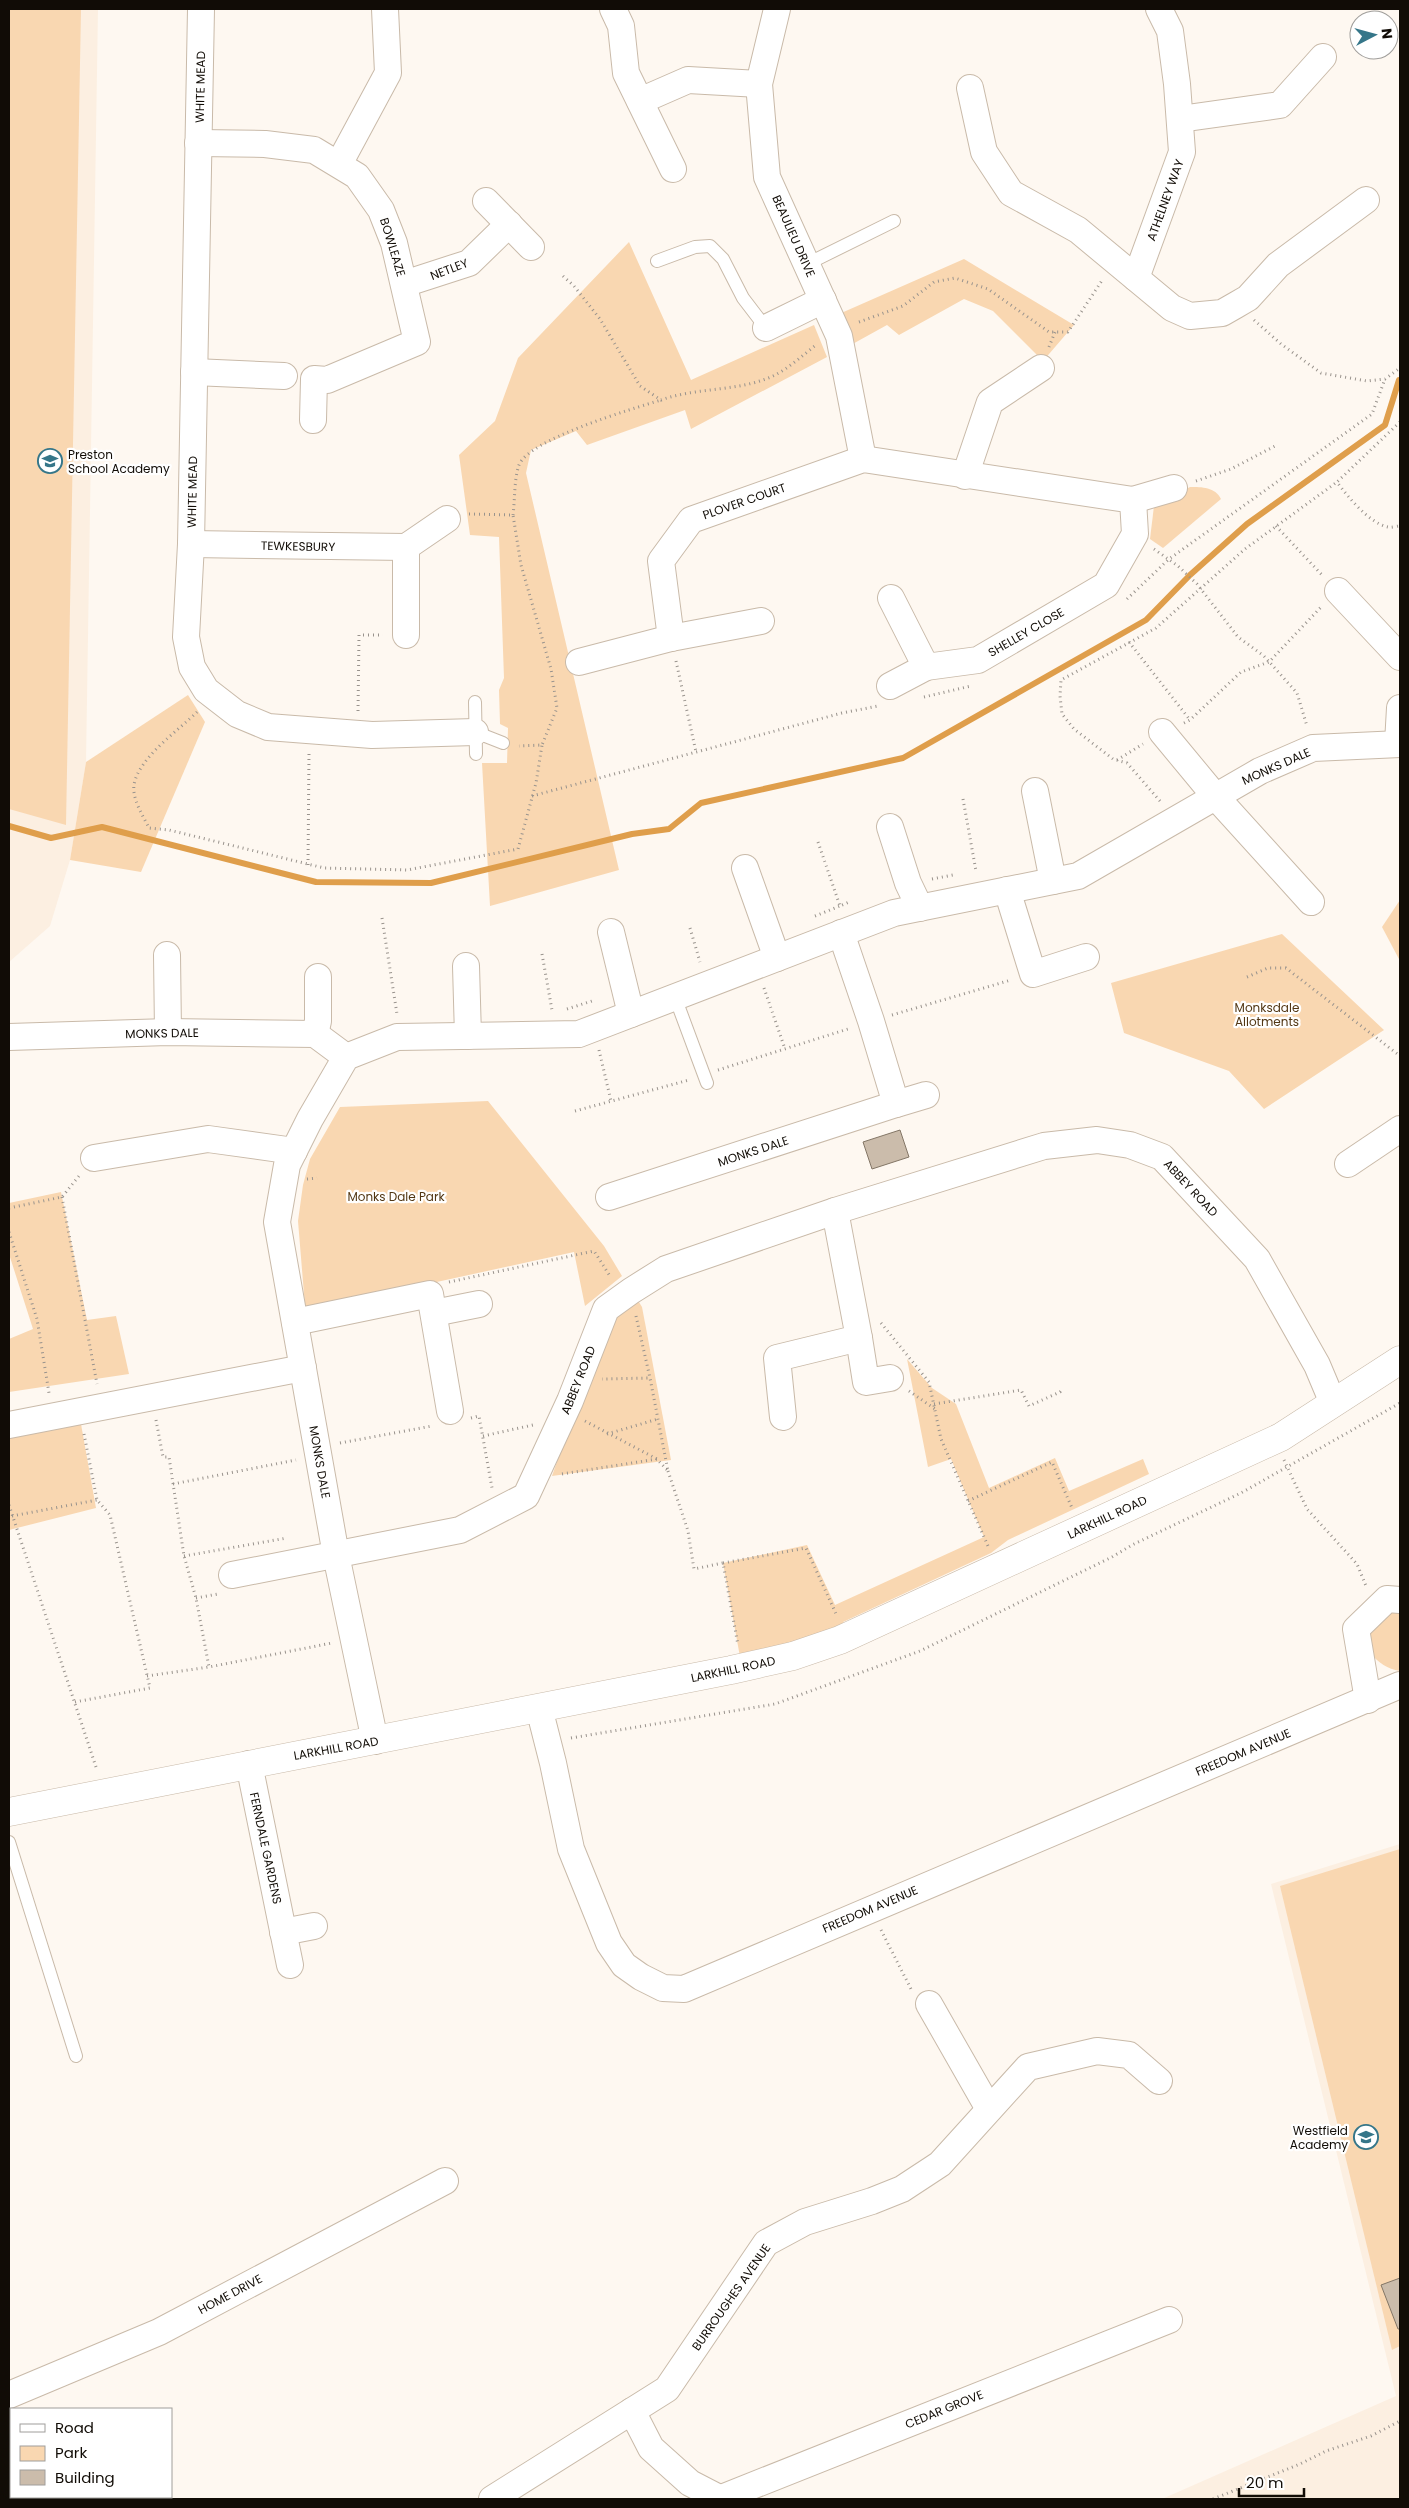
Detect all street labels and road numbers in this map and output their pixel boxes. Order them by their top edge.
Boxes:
street label: WHITE MEAD [191,51,209,123]
street label: ATHELNEY WAY [1142,157,1188,243]
street label: BEAULIEU DRIVE [768,192,820,280]
street label: BOWLEAZE [376,216,410,278]
street label: NETLEY [428,254,470,284]
street label: WHITE MEAD [183,456,201,528]
street label: PLOVER COURT [700,479,788,523]
street label: TEWKESBURY [261,537,335,555]
street label: SHELLEY CLOSE [985,603,1067,661]
street label: MONKS DALE [1239,743,1313,789]
street label: MONKS DALE [125,1024,199,1042]
street label: MONKS DALE [715,1132,791,1170]
street label: ABBEY ROAD [1160,1156,1222,1220]
street label: ABBEY ROAD [557,1343,599,1417]
street label: MONKS DALE [305,1424,335,1500]
street label: LARKHILL ROAD [1064,1491,1150,1543]
street label: LARKHILL ROAD [689,1652,777,1686]
street label: FREEDOM AVENUE [1193,1724,1293,1780]
street label: LARKHILL ROAD [292,1732,380,1764]
street label: FERNDALE GARDENS [246,1791,286,1905]
street label: FREEDOM AVENUE [820,1881,920,1937]
street label: BURROUGHES AVENUE [688,2240,774,2354]
street label: HOME DRIVE [195,2270,265,2318]
street label: CEDAR GROVE [902,2386,986,2432]

